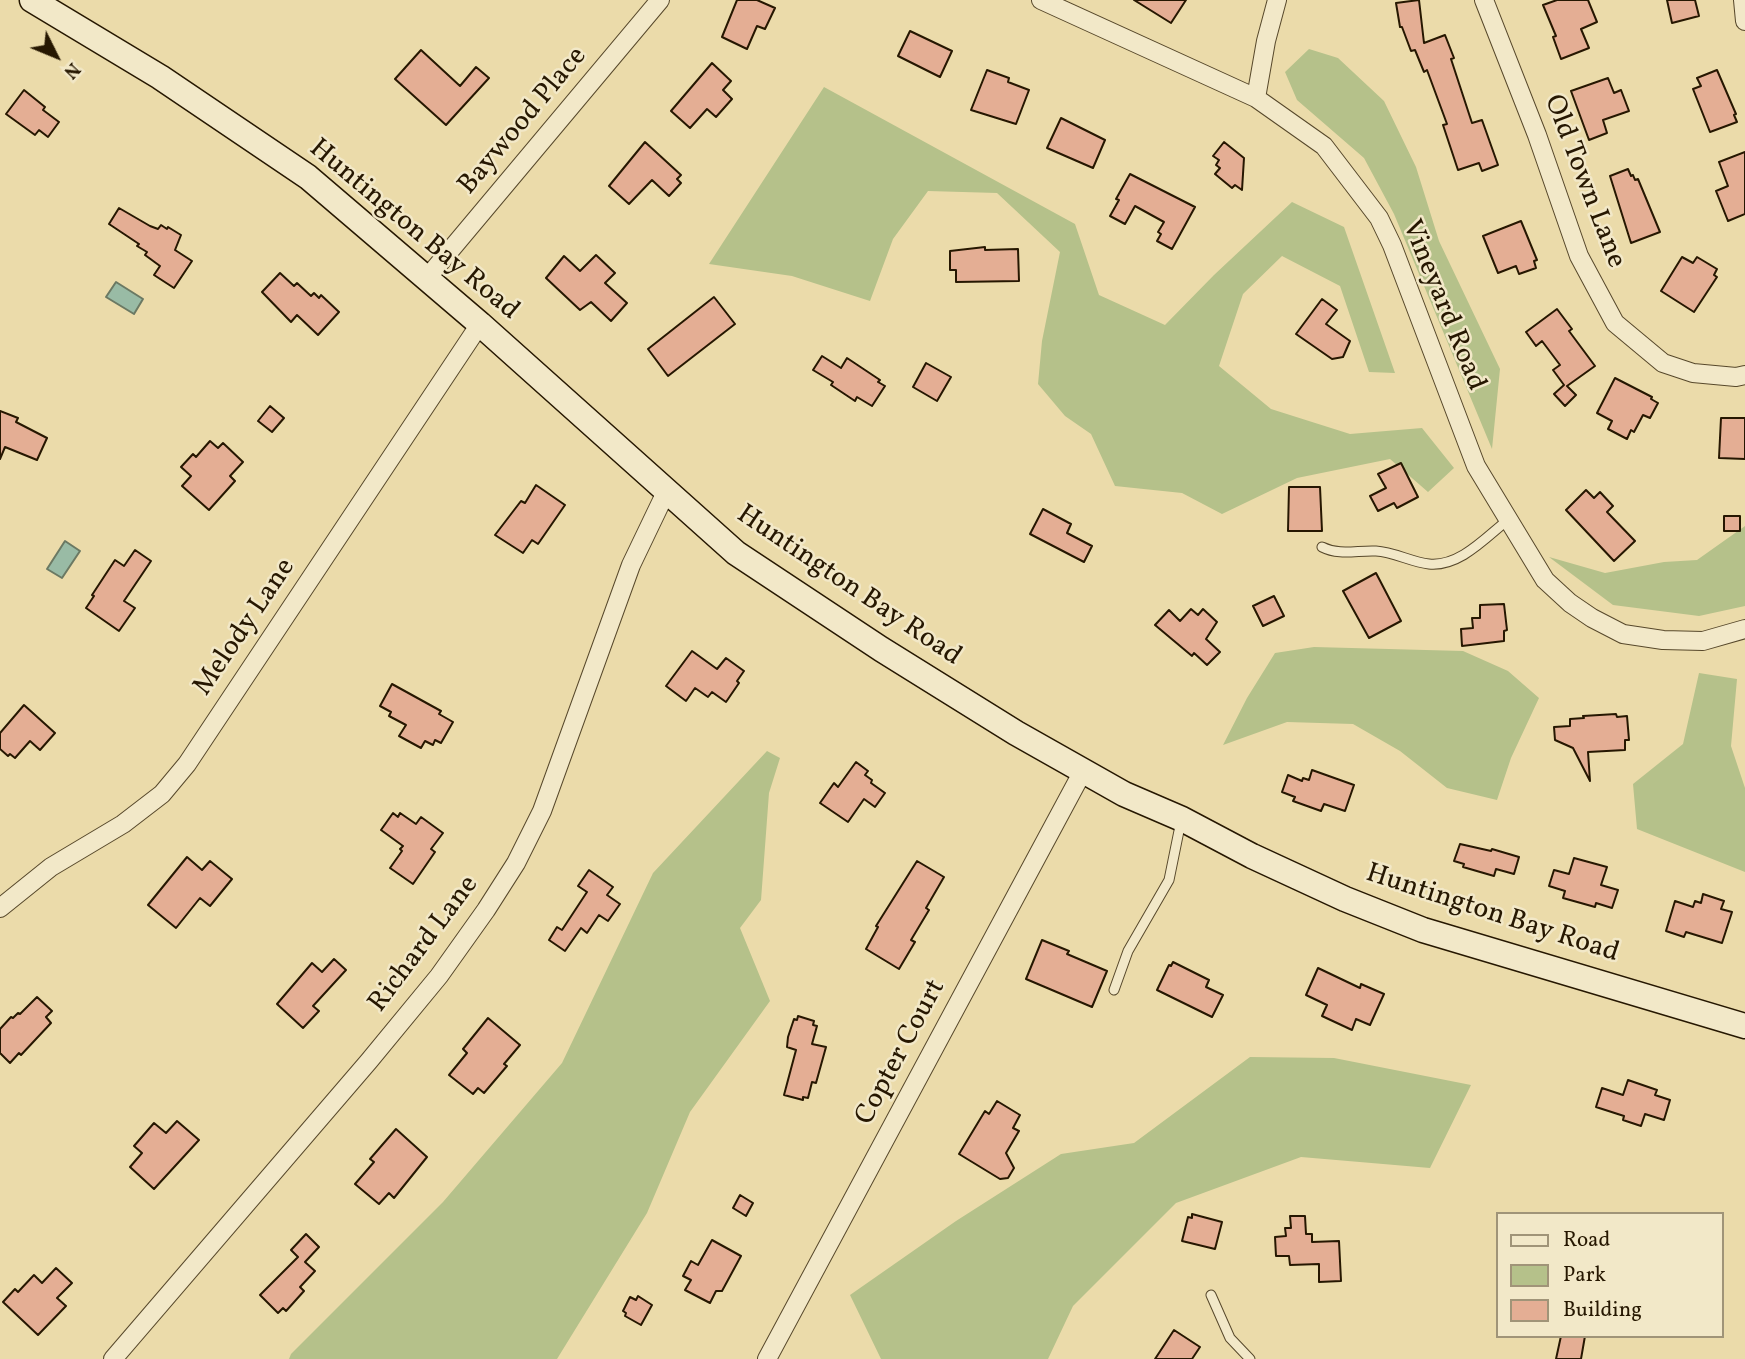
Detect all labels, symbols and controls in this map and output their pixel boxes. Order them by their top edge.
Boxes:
north arrow [21,21,91,91]
street label: Baywood Place [452,41,596,203]
text: N [57,56,86,84]
street label: Old Town Lane [1535,91,1631,273]
street label: Huntington Bay Road [301,133,525,329]
street label: Vineyard Road [1392,216,1492,396]
street label: Huntington Bay Road [729,499,967,675]
street label: Melody Lane [188,553,304,703]
street label: Huntington Bay Road [1361,858,1623,972]
street label: Richard Lane [363,870,487,1020]
street label: Copter Court [850,975,954,1131]
legend [1496,1212,1724,1338]
text: Road [1563,1226,1610,1255]
text: Park [1563,1261,1606,1290]
text: Building [1563,1296,1642,1325]

